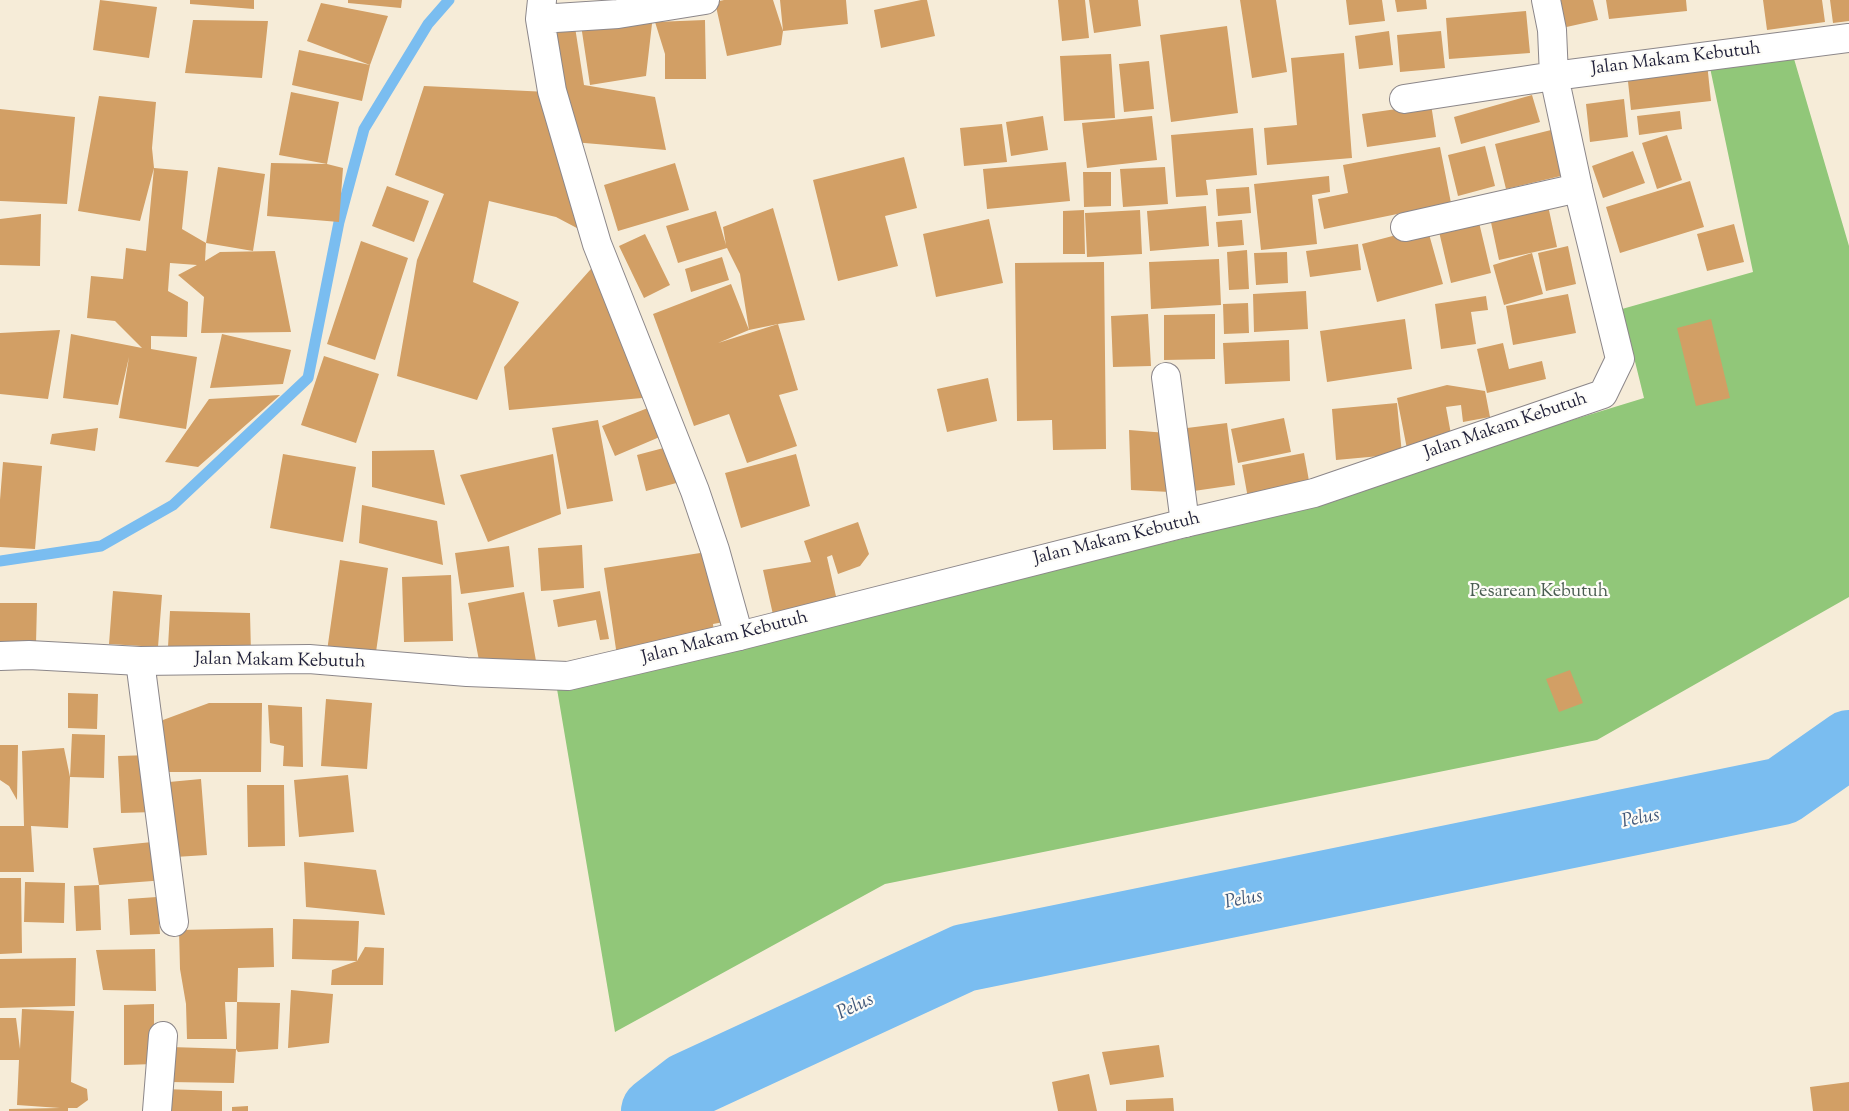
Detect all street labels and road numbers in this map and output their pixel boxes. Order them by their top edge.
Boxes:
street label: Jalan Makam Kebutuh [1590,39,1762,81]
street label: Jalan Makam Kebutuh [1422,389,1590,465]
street label: Jalan Makam Kebutuh [1032,509,1202,571]
street label: Jalan Makam Kebutuh [640,608,810,670]
street label: Jalan Makam Kebutuh [194,650,366,674]

